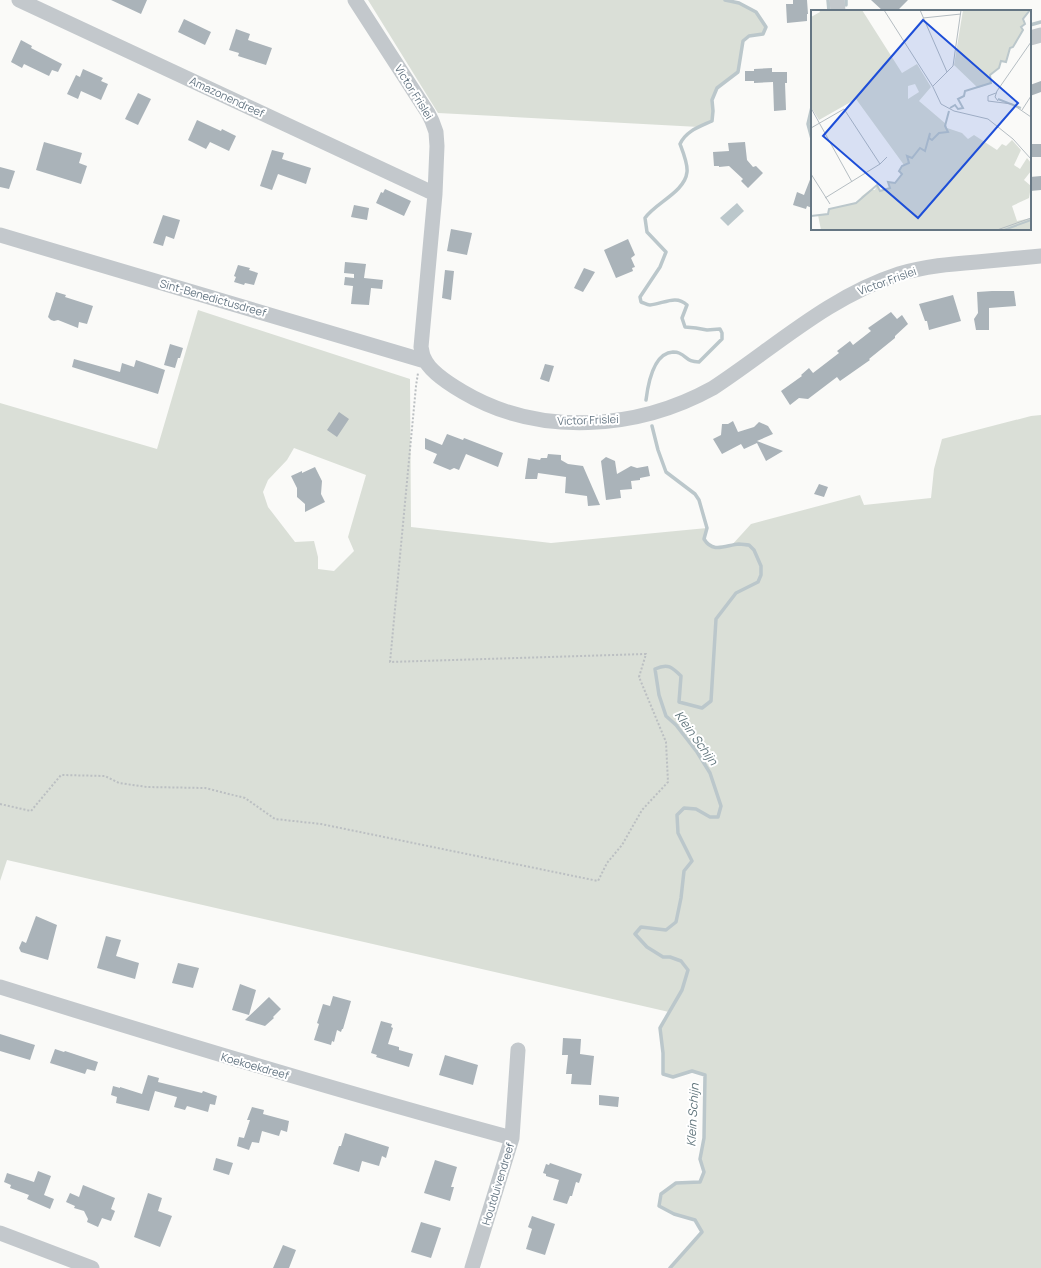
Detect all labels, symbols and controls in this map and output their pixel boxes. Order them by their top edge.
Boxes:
inset map [811,10,1031,230]
street label: Victor Frislei [392,62,437,122]
street label: Amazonendreef [187,73,267,120]
street label: Victor Frislei [855,263,918,298]
street label: Sint-Benedictusdreef [158,275,268,320]
street label: Victor Frislei [557,411,619,428]
water label: Klein Schijn [671,707,722,769]
street label: Koekoekdreef [220,1049,291,1082]
water label: Klein Schijn [682,1082,703,1147]
street label: Houtduivendreef [478,1141,517,1227]

